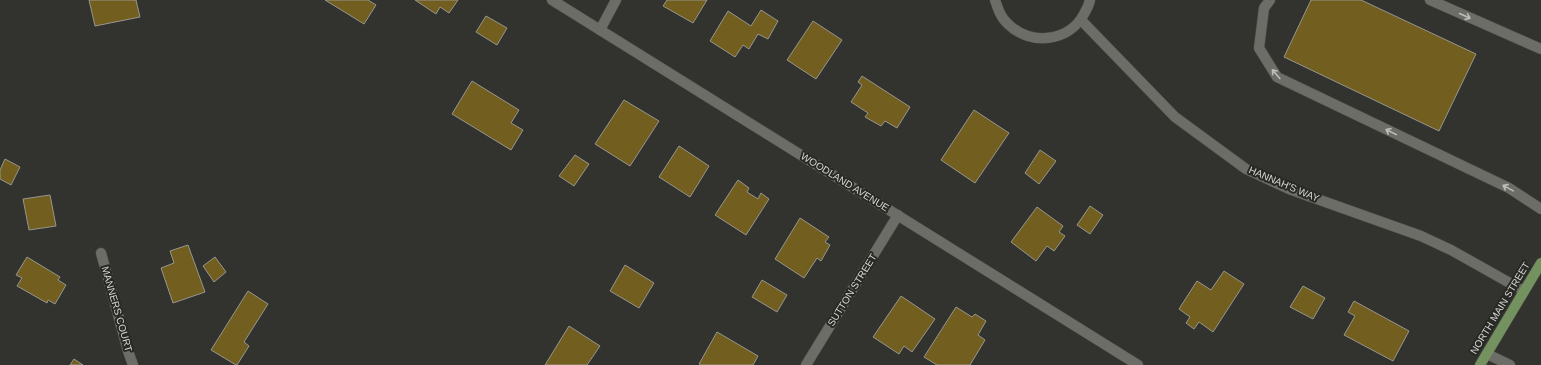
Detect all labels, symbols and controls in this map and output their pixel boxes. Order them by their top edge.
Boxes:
one-way arrow [1459,13,1471,20]
one-way arrow [1272,68,1280,79]
one-way arrow [1385,128,1397,135]
street label: WOODLAND AVENUE [799,150,891,214]
street label: HANNAH'S WAY [1247,164,1321,204]
one-way arrow [1502,184,1514,192]
street label: SUTTON STREET [825,252,879,328]
street label: NORTH MAIN STREET [1468,260,1532,356]
street label: MANNERS COURT [100,265,134,353]

